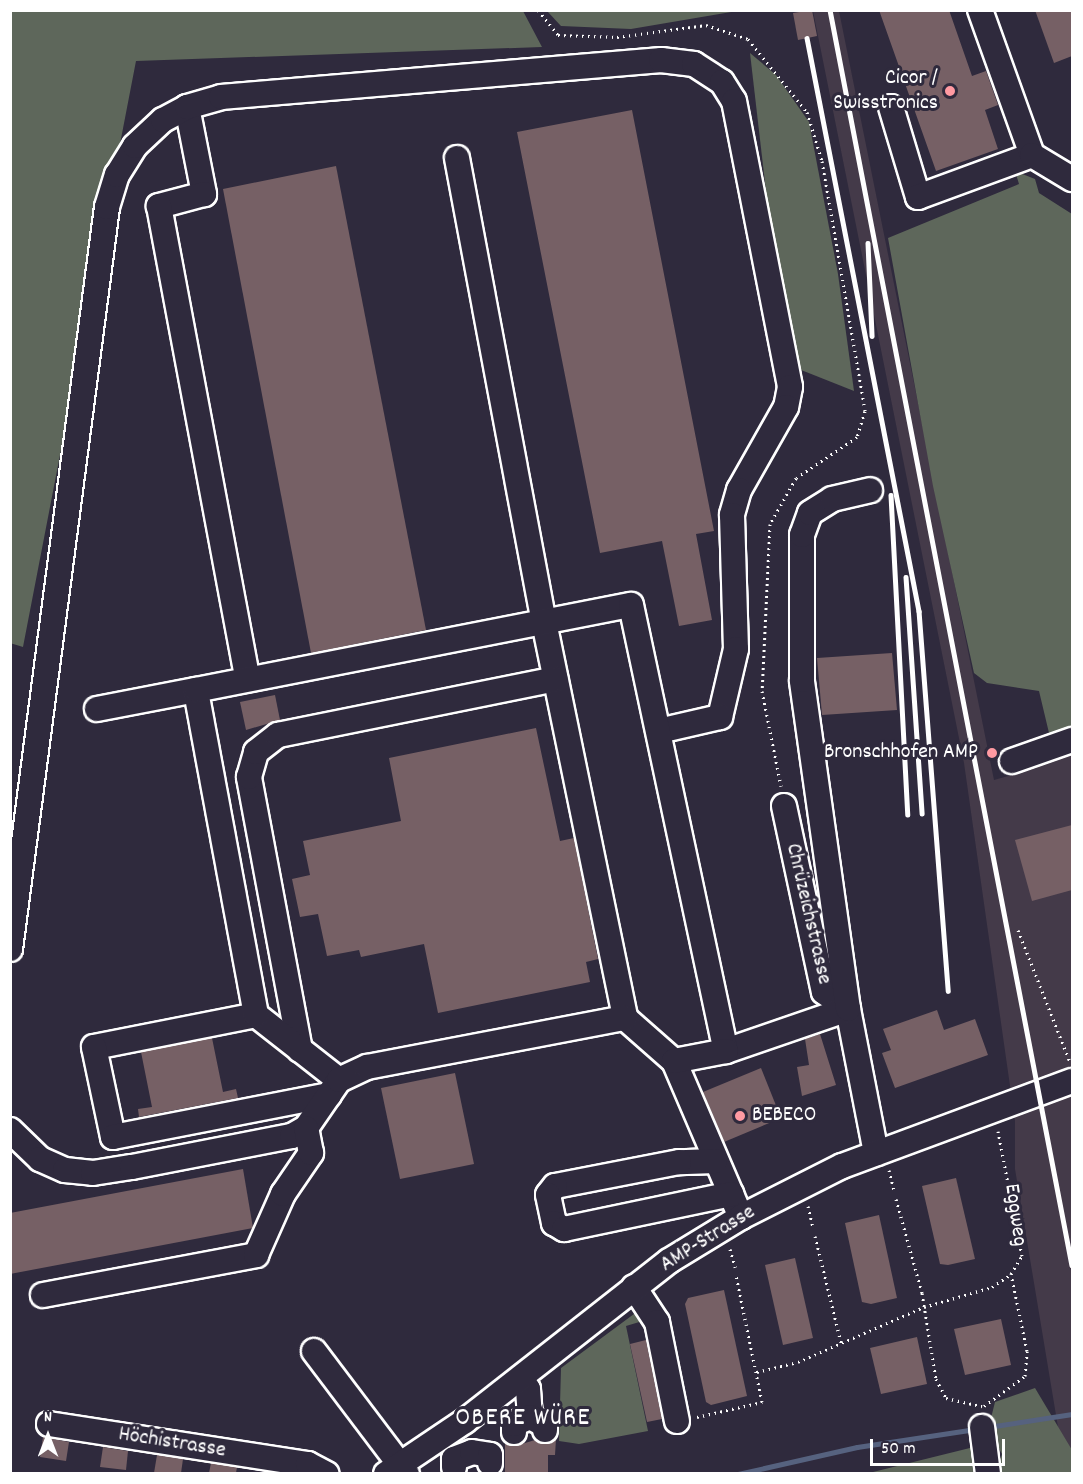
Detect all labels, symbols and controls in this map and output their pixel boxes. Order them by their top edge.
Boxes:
place label: Cicor / Swisstronics [833,65,938,116]
marker: Cicor / Swisstronics [943,84,957,98]
place label: Bronschhofen AMP [824,740,978,766]
marker: Bronschhofen AMP [983,744,1001,762]
street label: Chrüzeichstrasse [779,841,837,987]
place label: BEBECO [752,1103,816,1129]
marker: BEBECO [733,1109,747,1123]
street label: Eggweg [998,1182,1032,1248]
street label: AMP-Strasse [656,1199,760,1279]
district label: OBERE WÜRE [455,1403,591,1435]
north arrow [18,1406,78,1466]
text: N [44,1406,52,1429]
street label: Höchistrasse [117,1422,227,1464]
scale bar [873,1427,1008,1465]
text: 50 m [881,1437,916,1462]

